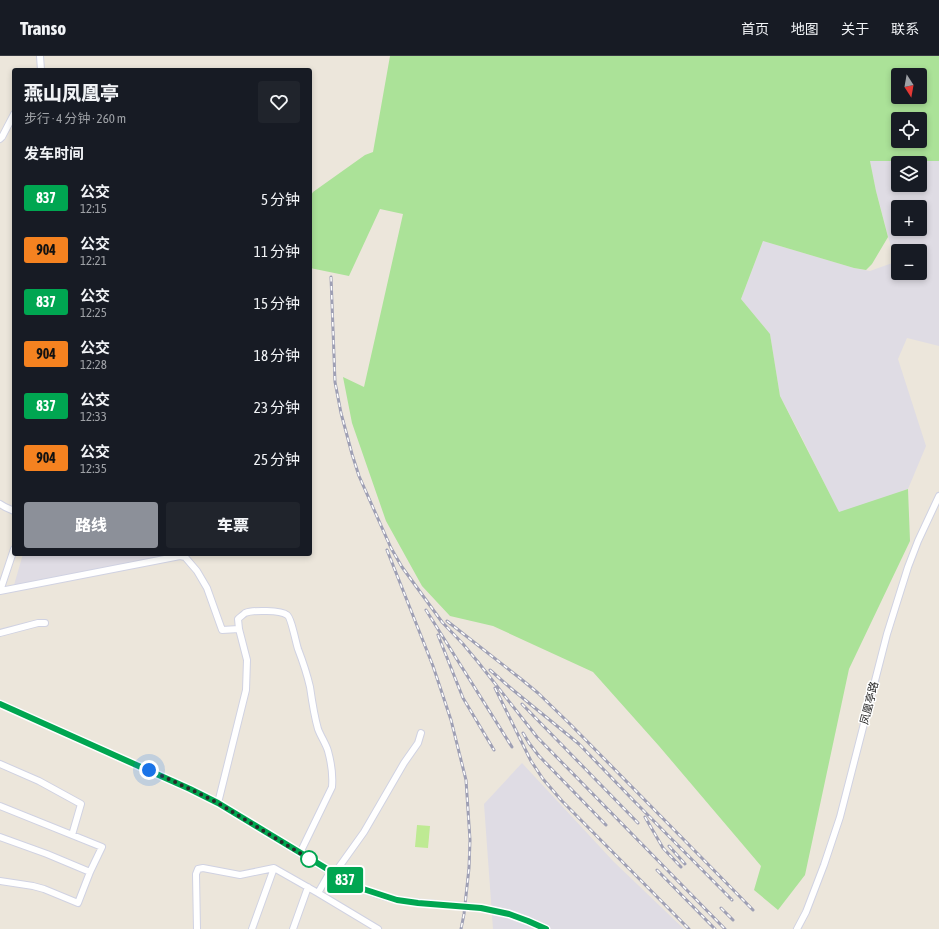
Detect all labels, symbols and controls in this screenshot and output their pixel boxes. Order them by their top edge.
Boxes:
text: Transo [20,17,66,39]
text: 首页 [741,21,769,37]
text: 地图 [791,21,819,37]
text: 关于 [841,21,869,37]
text: 联系 [891,21,919,37]
north arrow [891,68,927,104]
map controls [891,68,927,280]
button: heart [258,81,300,123]
text: 燕山凤凰亭 [24,82,119,104]
text: 步行 · 4 分钟 · 260 m [24,111,126,126]
button: locate [891,112,927,148]
text: 发车时间 [24,145,84,162]
button: layers [891,156,927,192]
text: 公交 [80,183,110,200]
text: 837 [36,190,56,206]
text: 5 分钟 [261,191,300,208]
button: + [891,200,927,236]
text: 12:15 [80,201,107,216]
text: 公交 [80,235,110,252]
text: 904 [36,242,56,258]
text: 11 分钟 [254,243,300,260]
button: − [891,244,927,280]
text: 12:21 [80,253,107,268]
text: 公交 [80,287,110,304]
text: 837 [36,294,56,310]
text: 15 分钟 [254,295,300,312]
text: 12:25 [80,305,107,320]
text: 公交 [80,339,110,356]
text: 904 [36,346,56,362]
text: 18 分钟 [254,347,300,364]
text: 12:28 [80,357,107,372]
text: 公交 [80,391,110,408]
text: 837 [36,398,56,414]
text: 23 分钟 [254,399,300,416]
text: 12:33 [80,409,107,424]
text: 公交 [80,443,110,460]
text: 904 [36,450,56,466]
text: 25 分钟 [254,451,300,468]
text: 12:35 [80,461,107,476]
button: 路线 [24,502,158,548]
button: 车票 [166,502,300,548]
street label: 凤凰亭路 [858,680,880,726]
your location [139,760,159,780]
unlabelled marker [300,850,318,868]
line badge: 837 [322,867,368,893]
text: 837 [335,872,355,888]

